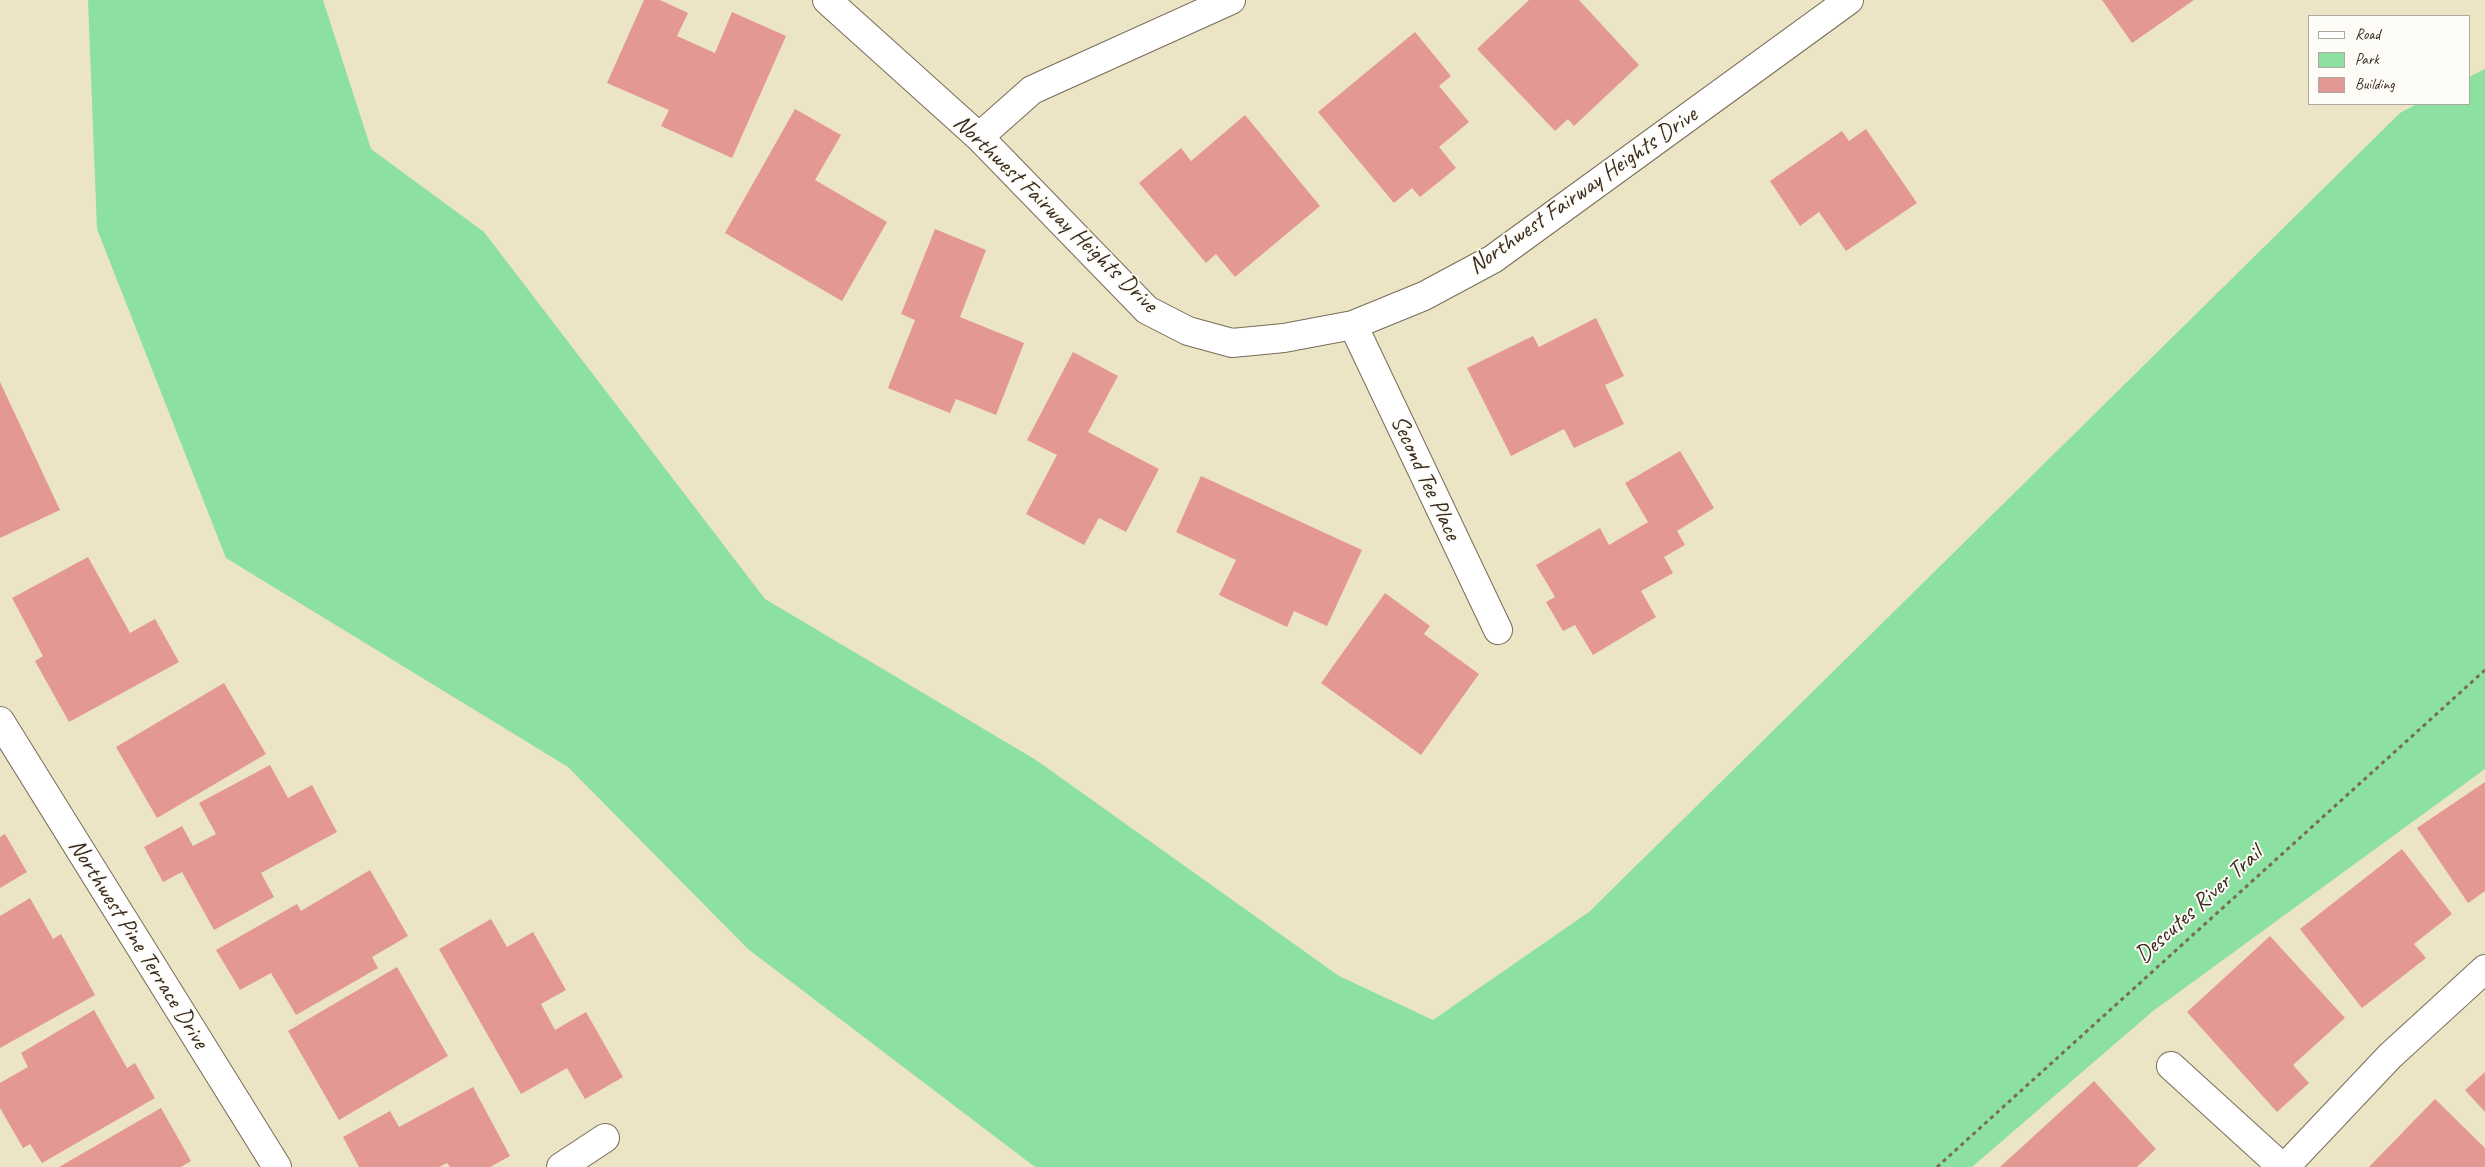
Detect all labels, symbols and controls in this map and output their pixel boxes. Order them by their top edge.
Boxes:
legend [2308,15,2470,105]
text: Road [2355,25,2380,44]
text: Park [2355,50,2379,69]
text: Building [2355,75,2394,94]
street label: Northwest Fairway Heights Drive [1463,101,1703,281]
street label: Northwest Fairway Heights Drive [947,109,1163,319]
street label: Second Tee Place [1384,411,1466,545]
street label: Northwest Pine Terrace Drive [62,834,214,1054]
street label: Descutes River Trail [2129,840,2269,970]

